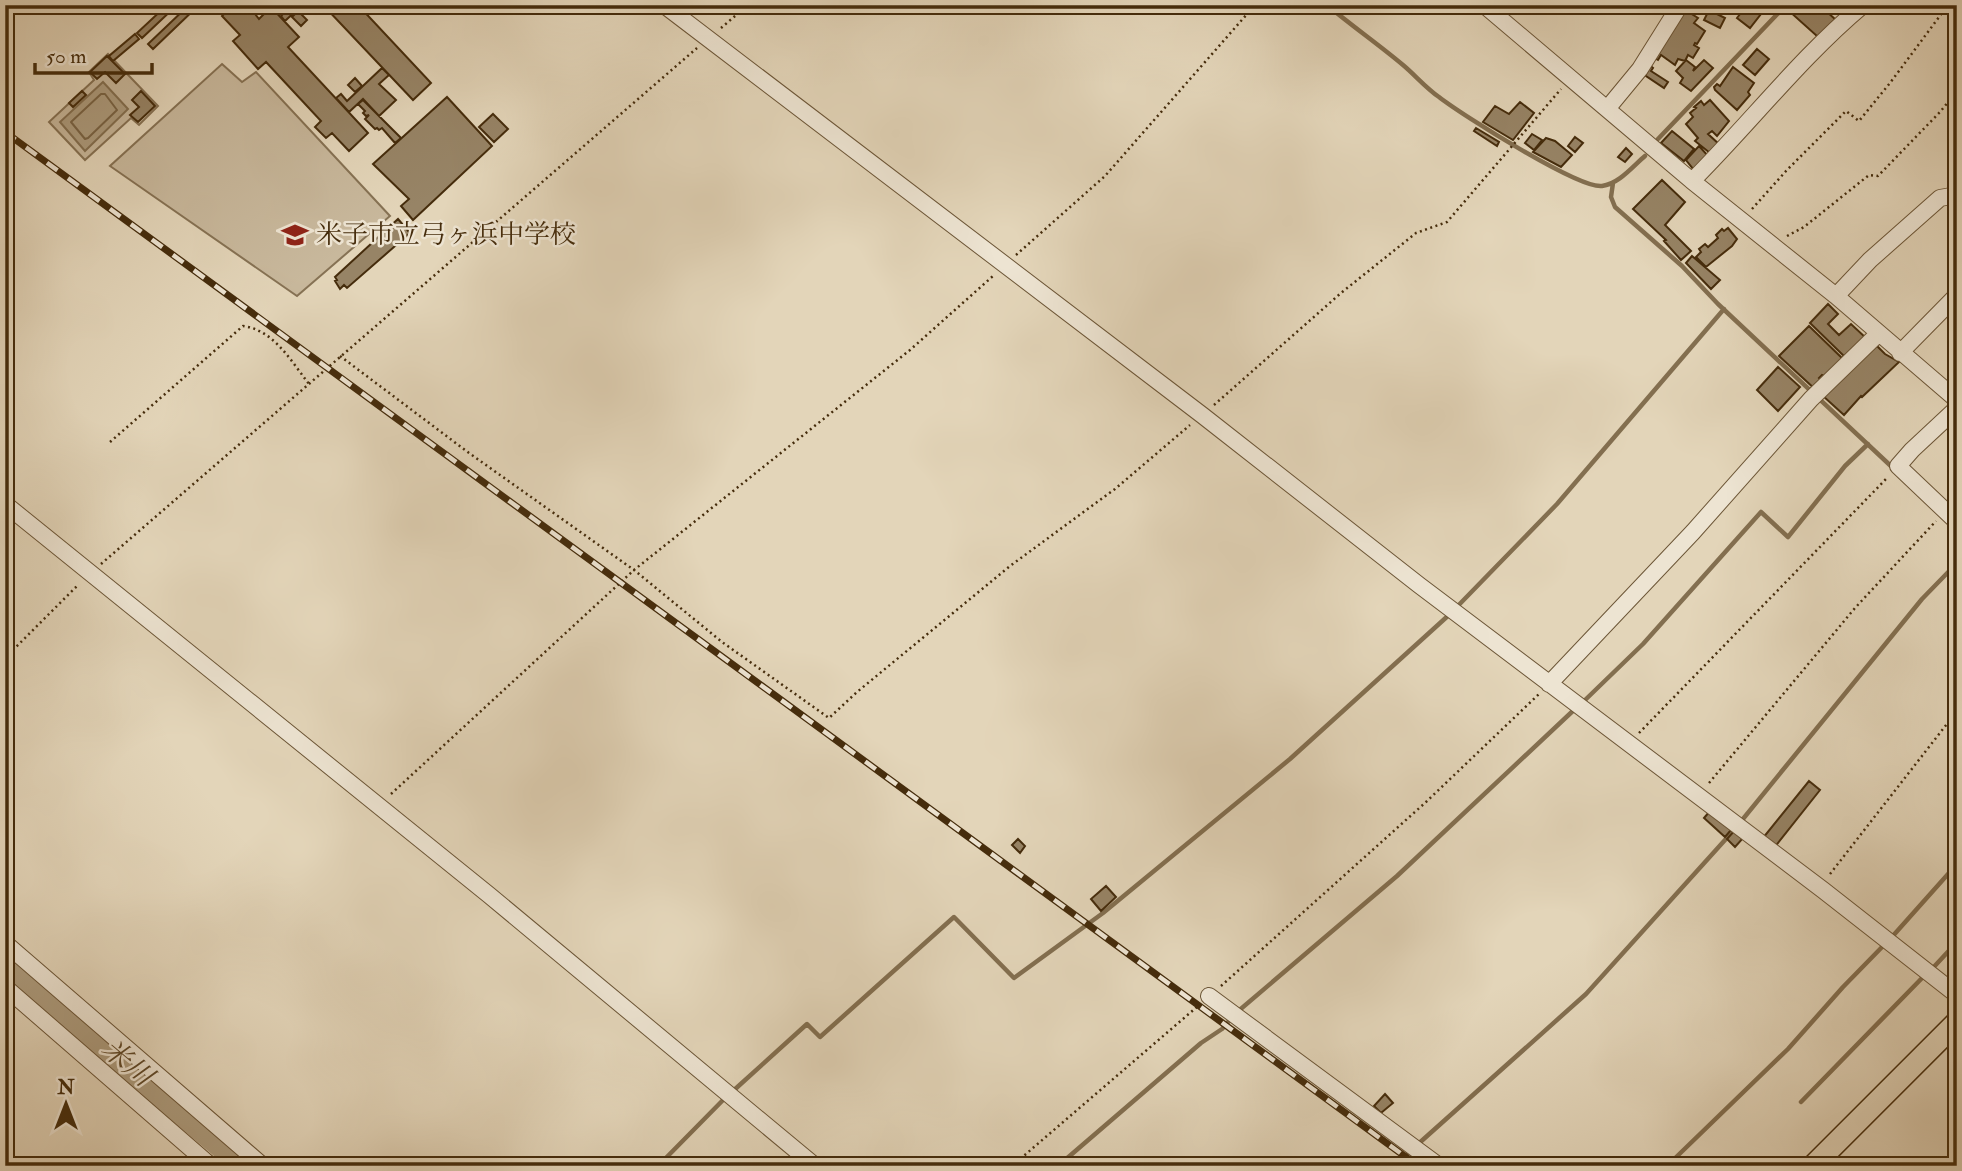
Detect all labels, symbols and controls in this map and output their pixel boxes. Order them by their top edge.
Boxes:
scale bar [35,32,152,76]
text: 50 m [46,43,87,70]
place label: 米子市立弓ヶ浜中学校 [316,219,576,251]
school or university icon: 米子市立弓ヶ浜中学校 [280,220,310,250]
water label: 米川 [94,1032,162,1096]
north arrow [32,1070,102,1140]
text: N [56,1076,75,1100]

